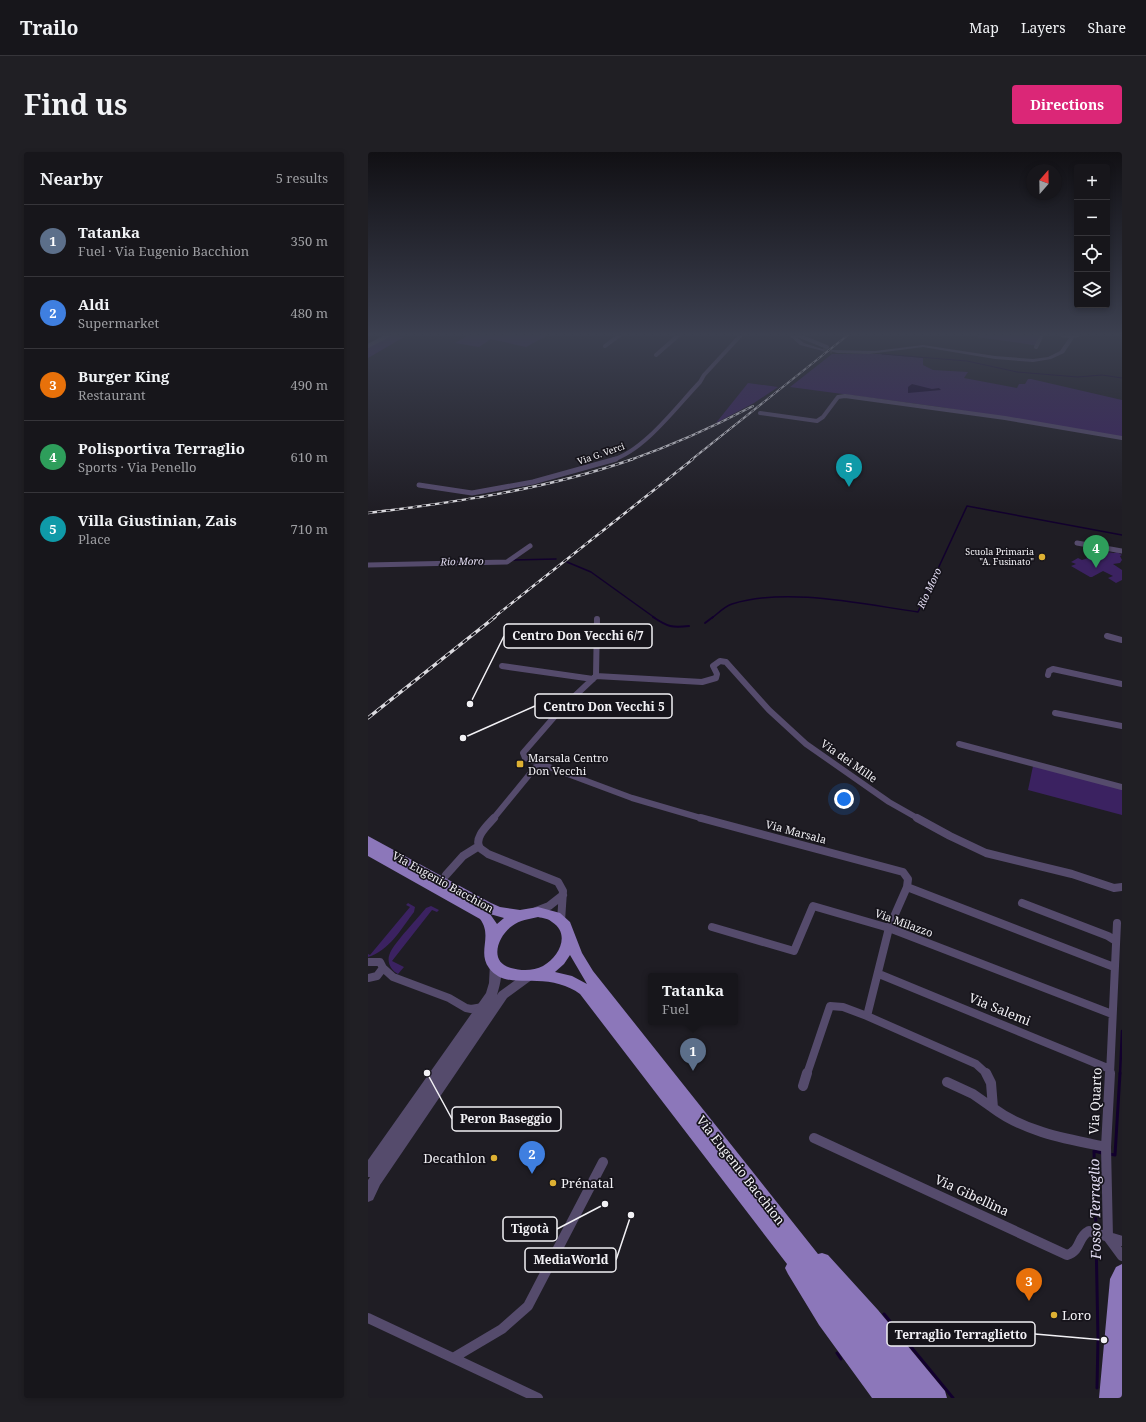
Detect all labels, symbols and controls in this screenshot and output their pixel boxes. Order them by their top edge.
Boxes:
text: Trailo [20,15,78,41]
text: Map [969,18,999,37]
text: Layers [1021,18,1066,37]
text: Share [1088,18,1126,37]
text: Find us [24,85,128,123]
button: Directions [1012,85,1122,124]
north arrow [1026,164,1062,200]
map controls [1074,164,1110,308]
button: + [1074,164,1110,200]
text: Nearby [40,167,103,190]
text: 5 results [276,169,328,187]
button: − [1074,200,1110,236]
text: Tatanka [78,222,140,242]
text: 1 [49,232,57,250]
text: 350 m [291,232,328,250]
button: locate [1074,236,1110,272]
text: Fuel · Via Eugenio Bacchion [78,242,249,260]
button: layers [1074,272,1110,308]
text: Aldi [78,294,110,314]
text: 2 [49,304,57,322]
text: 480 m [291,304,328,322]
text: Supermarket [78,314,159,332]
text: Burger King [78,366,169,386]
text: 3 [49,376,57,394]
text: 490 m [291,376,328,394]
text: Restaurant [78,386,146,404]
text: Polisportiva Terraglio [78,438,245,458]
street label: Via G. Verci [575,439,626,468]
text: 4 [49,448,57,466]
text: 610 m [291,448,328,466]
pin: 5 [836,454,862,487]
text: Sports · Via Penello [78,458,196,476]
text: Villa Giustinian, Zais [78,510,237,530]
text: 5 [49,520,57,538]
text: 710 m [291,520,328,538]
text: Place [78,530,111,548]
pin: 4 [1083,535,1109,568]
place label: Scuola Primaria "A. Fusinato" [965,545,1034,568]
marker: Scuola Primaria "A. Fusinato" [1037,552,1047,562]
water label: Rio Moro [439,554,484,568]
water label: Rio Moro [913,565,945,612]
callout: Centro Don Vecchi 6/7 [504,624,652,648]
text: Centro Don Vecchi 6/7 [512,627,644,644]
callout: Centro Don Vecchi 5 [535,694,672,718]
text: Centro Don Vecchi 5 [543,698,665,715]
street label: Via dei Mille [818,736,881,786]
place label: Marsala Centro Don Vecchi [528,750,608,778]
marker: Marsala Centro Don Vecchi [515,759,525,769]
your location [834,789,854,809]
street label: Via Marsala [764,816,828,847]
street label: Via Eugenio Bacchion [390,847,497,916]
street label: Via Milazzo [873,905,935,940]
popup [648,973,738,1025]
text: Tatanka [662,980,724,1000]
street label: Via Salemi [966,988,1034,1030]
text: Fuel [662,1000,689,1018]
pin: 1 [680,1038,706,1071]
street label: Via Quarto [1084,1067,1106,1135]
callout: Peron Baseggio [452,1107,561,1131]
text: Peron Baseggio [460,1110,552,1127]
street label: Via Eugenio Bacchion [693,1112,790,1229]
pin: 2 [519,1141,545,1174]
place label: Decathlon [423,1149,487,1167]
marker: Decathlon [489,1153,499,1163]
water label: Fosso Terraglio [1084,1158,1105,1261]
street label: Via Gibellina [932,1170,1012,1220]
place label: Prénatal [561,1174,614,1192]
marker: Prénatal [548,1178,558,1188]
callout: Tigotà [503,1217,557,1241]
text: Tigotà [511,1220,549,1237]
callout: MediaWorld [525,1248,616,1272]
text: MediaWorld [533,1251,609,1268]
pin: 3 [1016,1268,1042,1301]
place label: Loro [1062,1306,1091,1324]
marker: Loro [1049,1310,1059,1320]
callout: Terraglio Terraglietto [887,1322,1035,1346]
text: Terraglio Terraglietto [895,1326,1027,1343]

